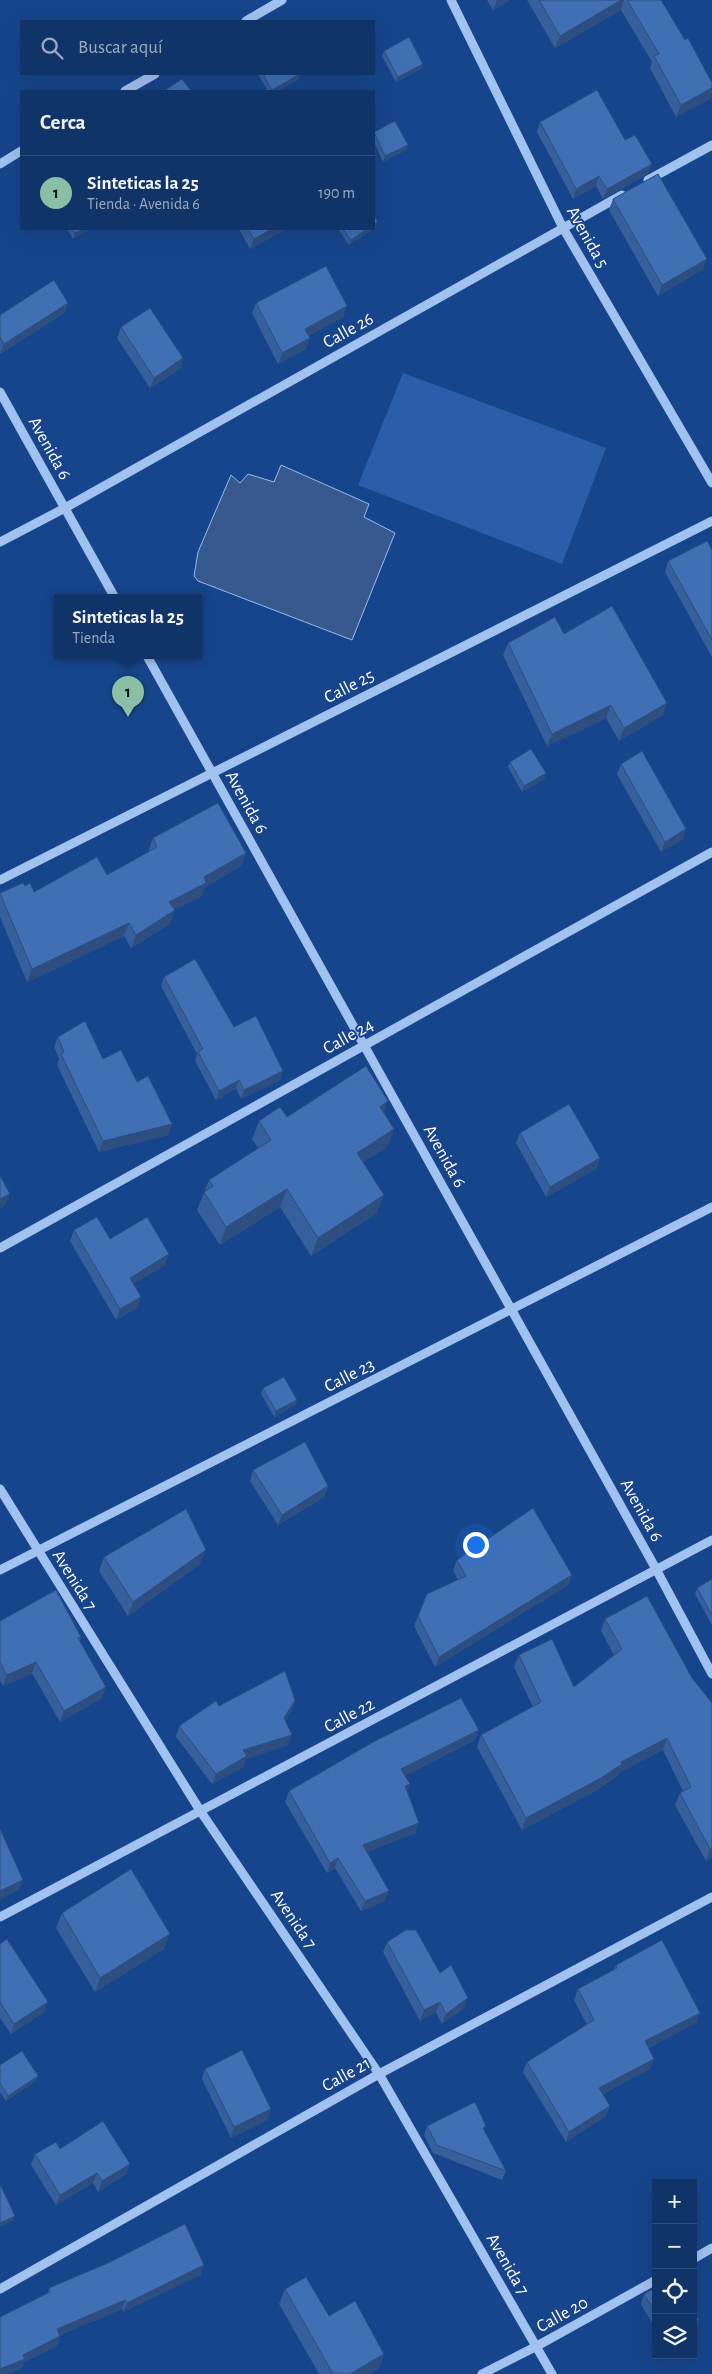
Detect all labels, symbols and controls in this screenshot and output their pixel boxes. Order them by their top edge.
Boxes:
search box [20,20,375,75]
icon: search [38,34,66,62]
text: Buscar aquí [78,38,163,57]
text: Cerca [40,112,86,133]
text: Sinteticas la 25 [87,174,199,193]
text: 1 [53,185,59,201]
text: 190 m [318,185,355,201]
text: Tienda · Avenida 6 [87,196,200,212]
street label: Avenida 5 [563,204,611,271]
street label: Calle 26 [320,310,377,352]
street label: Avenida 6 [25,414,74,483]
popup [54,594,202,659]
text: Sinteticas la 25 [72,608,184,627]
text: Tienda [72,630,115,646]
street label: Calle 25 [322,667,377,707]
pin: 1 [112,676,144,717]
street label: Avenida 6 [222,768,271,837]
street label: Calle 24 [320,1016,377,1058]
street label: Avenida 6 [420,1122,469,1191]
street label: Calle 23 [322,1356,377,1396]
street label: Avenida 6 [617,1476,666,1545]
your location [463,1532,489,1558]
street label: Avenida 7 [49,1547,100,1614]
street label: Calle 22 [321,1695,378,1737]
street label: Avenida 7 [267,1887,320,1953]
street label: Calle 21 [319,2054,374,2095]
map controls [652,2179,697,2359]
button: + [652,2179,697,2224]
button: − [652,2224,697,2269]
street label: Avenida 7 [482,2231,532,2298]
button: locate [652,2269,697,2314]
street label: Calle 20 [534,2294,591,2336]
button: layers [652,2314,697,2359]

